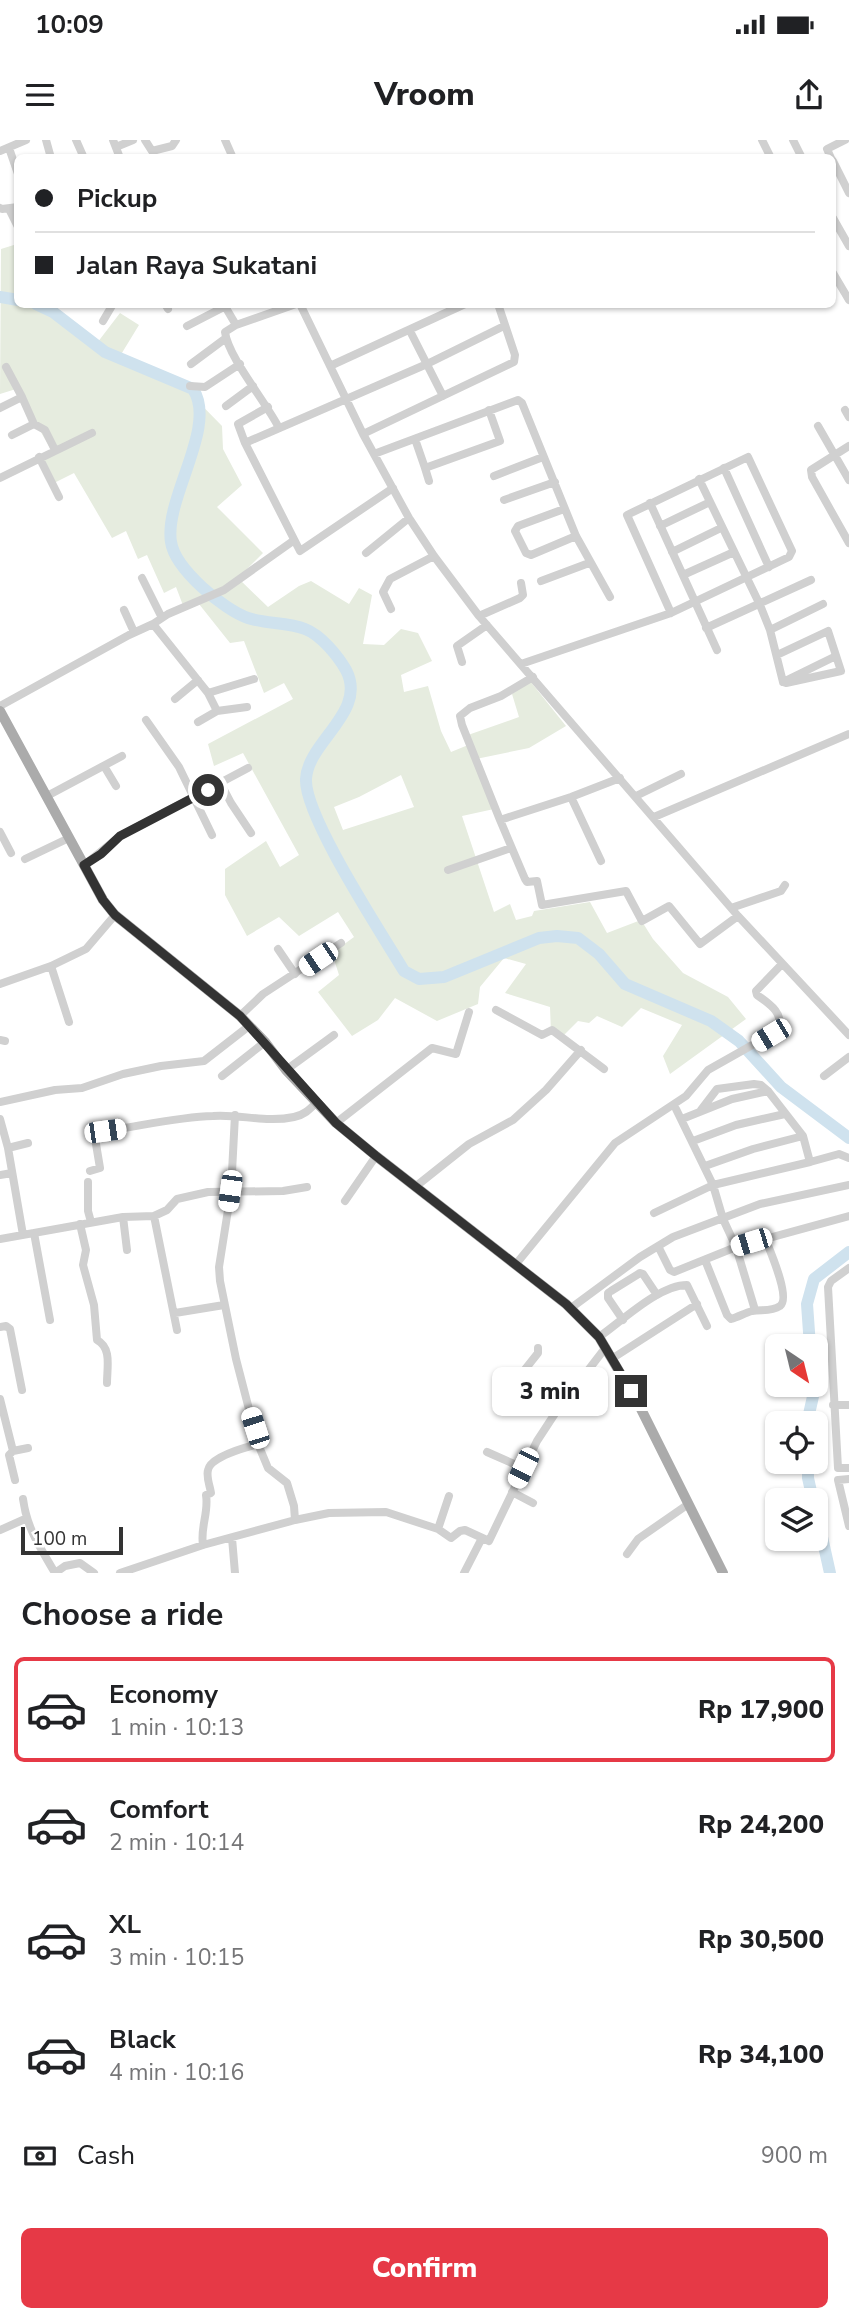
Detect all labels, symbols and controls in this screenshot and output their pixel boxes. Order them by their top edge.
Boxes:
text: 10:09 [35,7,104,42]
text: Vroom [374,73,475,116]
icon: menu [21,76,59,114]
icon: share [790,76,828,114]
text: Pickup [77,181,157,216]
text: Jalan Raya Sukatani [77,248,317,283]
route start [192,774,224,806]
car [295,939,342,979]
car [748,1015,795,1055]
car [83,1118,128,1144]
car [217,1169,244,1213]
car [728,1226,775,1258]
north arrow [765,1334,828,1396]
map controls [765,1334,828,1551]
callout: 3 min [491,1366,606,1416]
route end [615,1375,647,1407]
text: 3 min [520,1376,580,1407]
car [239,1405,272,1451]
button: locate [765,1411,828,1474]
car [505,1445,542,1491]
button: layers [765,1488,828,1551]
scale bar [21,1524,122,1556]
text: 100 m [32,1526,87,1552]
text: Choose a ride [21,1593,223,1636]
text: Economy [109,1677,218,1712]
icon: car [25,1678,88,1741]
text: Rp 17,900 [698,1692,824,1727]
text: 1 min · 10:13 [109,1712,244,1743]
text: Comfort [109,1792,209,1827]
icon: car [25,1793,88,1856]
text: Rp 24,200 [698,1807,824,1842]
text: 2 min · 10:14 [109,1827,244,1858]
text: XL [109,1907,141,1942]
icon: car [25,1908,88,1971]
text: Rp 30,500 [698,1922,824,1957]
text: 3 min · 10:15 [109,1942,244,1973]
text: Black [109,2022,176,2057]
icon: car [25,2023,88,2086]
text: Rp 34,100 [698,2037,824,2072]
text: 4 min · 10:16 [109,2057,244,2088]
icon: cash [21,2137,59,2175]
text: Cash [77,2138,135,2173]
text: 900 m [761,2140,828,2171]
button: Confirm [21,2228,828,2308]

